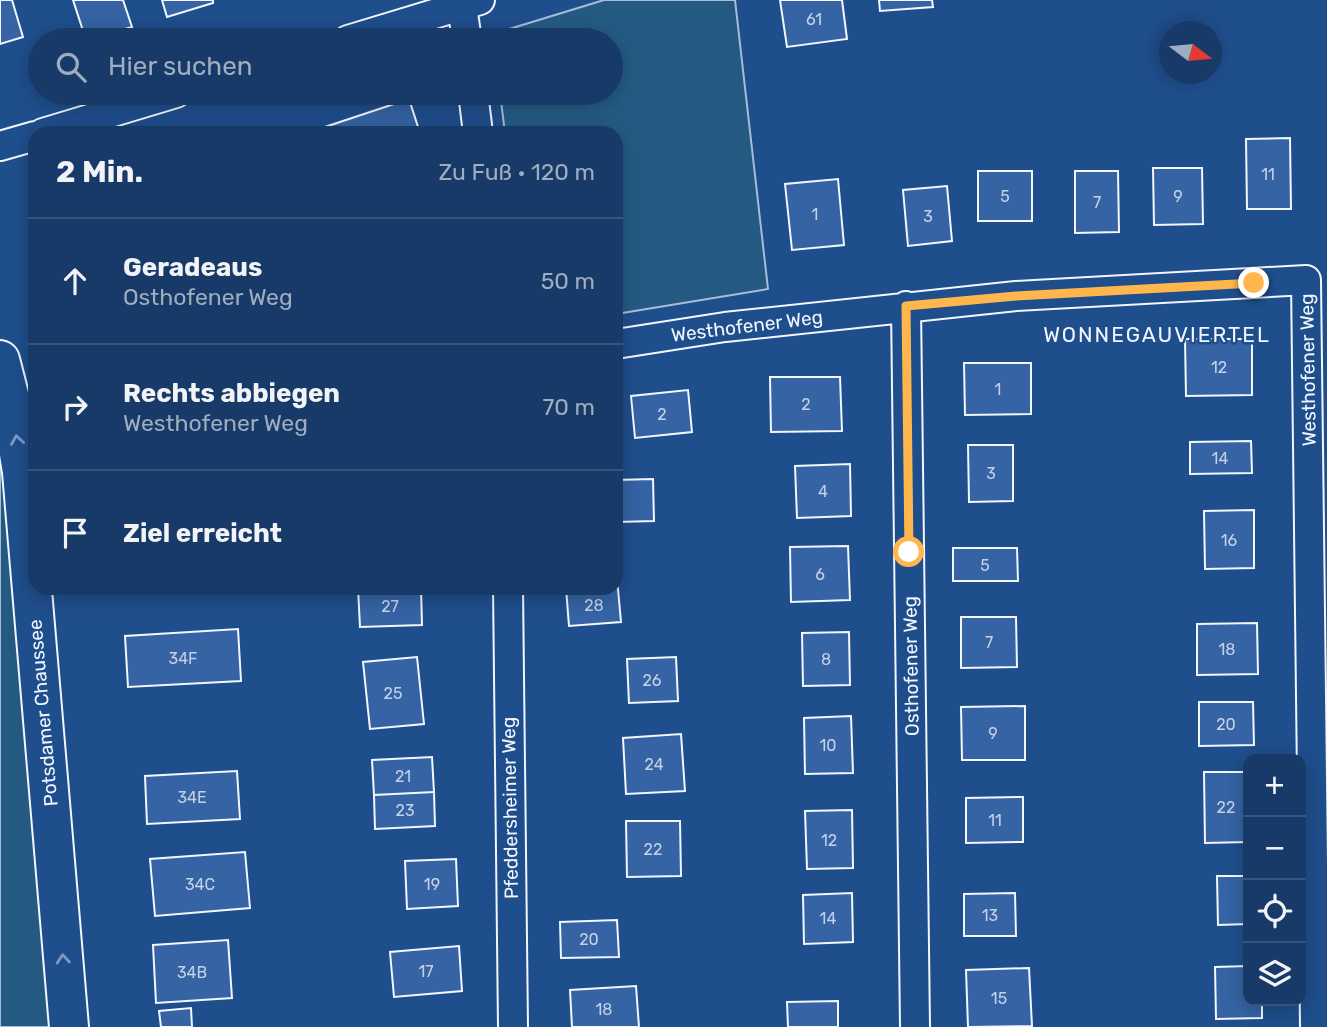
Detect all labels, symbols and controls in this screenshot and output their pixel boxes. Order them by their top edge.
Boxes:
house number: 61 [806,10,822,29]
north arrow [1159,21,1222,84]
search box [28,28,623,105]
icon: search [52,48,90,86]
text: Hier suchen [108,51,253,82]
text: 2 Min. [56,154,143,190]
text: Zu Fuß · 120 m [439,158,595,186]
house number: 11 [1261,165,1275,184]
house number: 5 [1000,187,1010,206]
house number: 9 [1173,187,1183,206]
house number: 7 [1093,193,1101,212]
house number: 1 [812,205,818,224]
house number: 3 [923,207,933,226]
text: Geradeaus [123,252,262,283]
icon: ahead [56,262,94,300]
text: 50 m [541,267,595,295]
route end [1238,267,1269,298]
text: Osthofener Weg [123,283,293,311]
street label: Westhofener Weg [1295,293,1321,447]
street label: Westhofener Weg [670,305,824,347]
district label: WONNEGAUVIERTEL [1043,322,1271,347]
house number: 12 [1211,358,1227,377]
text: Rechts abbiegen [123,378,340,409]
house number: 1 [995,380,1001,399]
icon: right [56,388,94,426]
text: 70 m [543,393,595,421]
house number: 2 [801,395,811,414]
house number: 2 [657,405,667,424]
text: Westhofener Weg [123,409,308,437]
one-way arrow [10,434,25,446]
house number: 14 [1212,449,1228,468]
house number: 3 [986,464,996,483]
house number: 4 [818,482,828,501]
icon: arrive [56,514,94,552]
text: Ziel erreicht [123,518,282,549]
house number: 16 [1221,531,1238,550]
route start [893,536,924,567]
house number: 5 [980,556,990,575]
house number: 6 [815,565,825,584]
house number: 28 [584,596,604,615]
street label: Osthofener Weg [898,596,924,736]
house number: 27 [381,597,399,616]
street label: Potsdamer Chaussee [23,619,63,807]
house number: 7 [985,633,993,652]
house number: 18 [1218,640,1236,659]
house number: 34F [169,649,197,668]
house number: 8 [821,650,831,669]
house number: 26 [642,671,662,690]
house number: 25 [384,684,402,703]
house number: 20 [1216,715,1236,734]
street label: Pfeddersheimer Weg [497,717,523,899]
house number: 9 [988,724,998,743]
house number: 10 [819,736,837,755]
map controls [1243,754,1306,1006]
button: + [1243,754,1306,817]
house number: 24 [644,755,664,774]
house number: 21 [395,767,411,786]
house number: 34E [177,788,207,807]
house number: 22 [1217,798,1235,817]
house number: 23 [395,801,415,820]
house number: 11 [988,811,1002,830]
button: − [1243,817,1306,880]
house number: 12 [821,831,837,850]
house number: 22 [644,840,662,859]
house number: 34C [185,875,215,894]
house number: 19 [424,875,440,894]
button: locate [1243,880,1306,943]
house number: 13 [982,906,998,925]
house number: 14 [820,909,836,928]
house number: 20 [579,930,599,949]
button: layers [1243,943,1306,1006]
one-way arrow [56,953,71,964]
house number: 17 [418,962,434,981]
house number: 34B [177,963,207,982]
house number: 15 [991,989,1007,1008]
house number: 18 [595,1000,613,1019]

